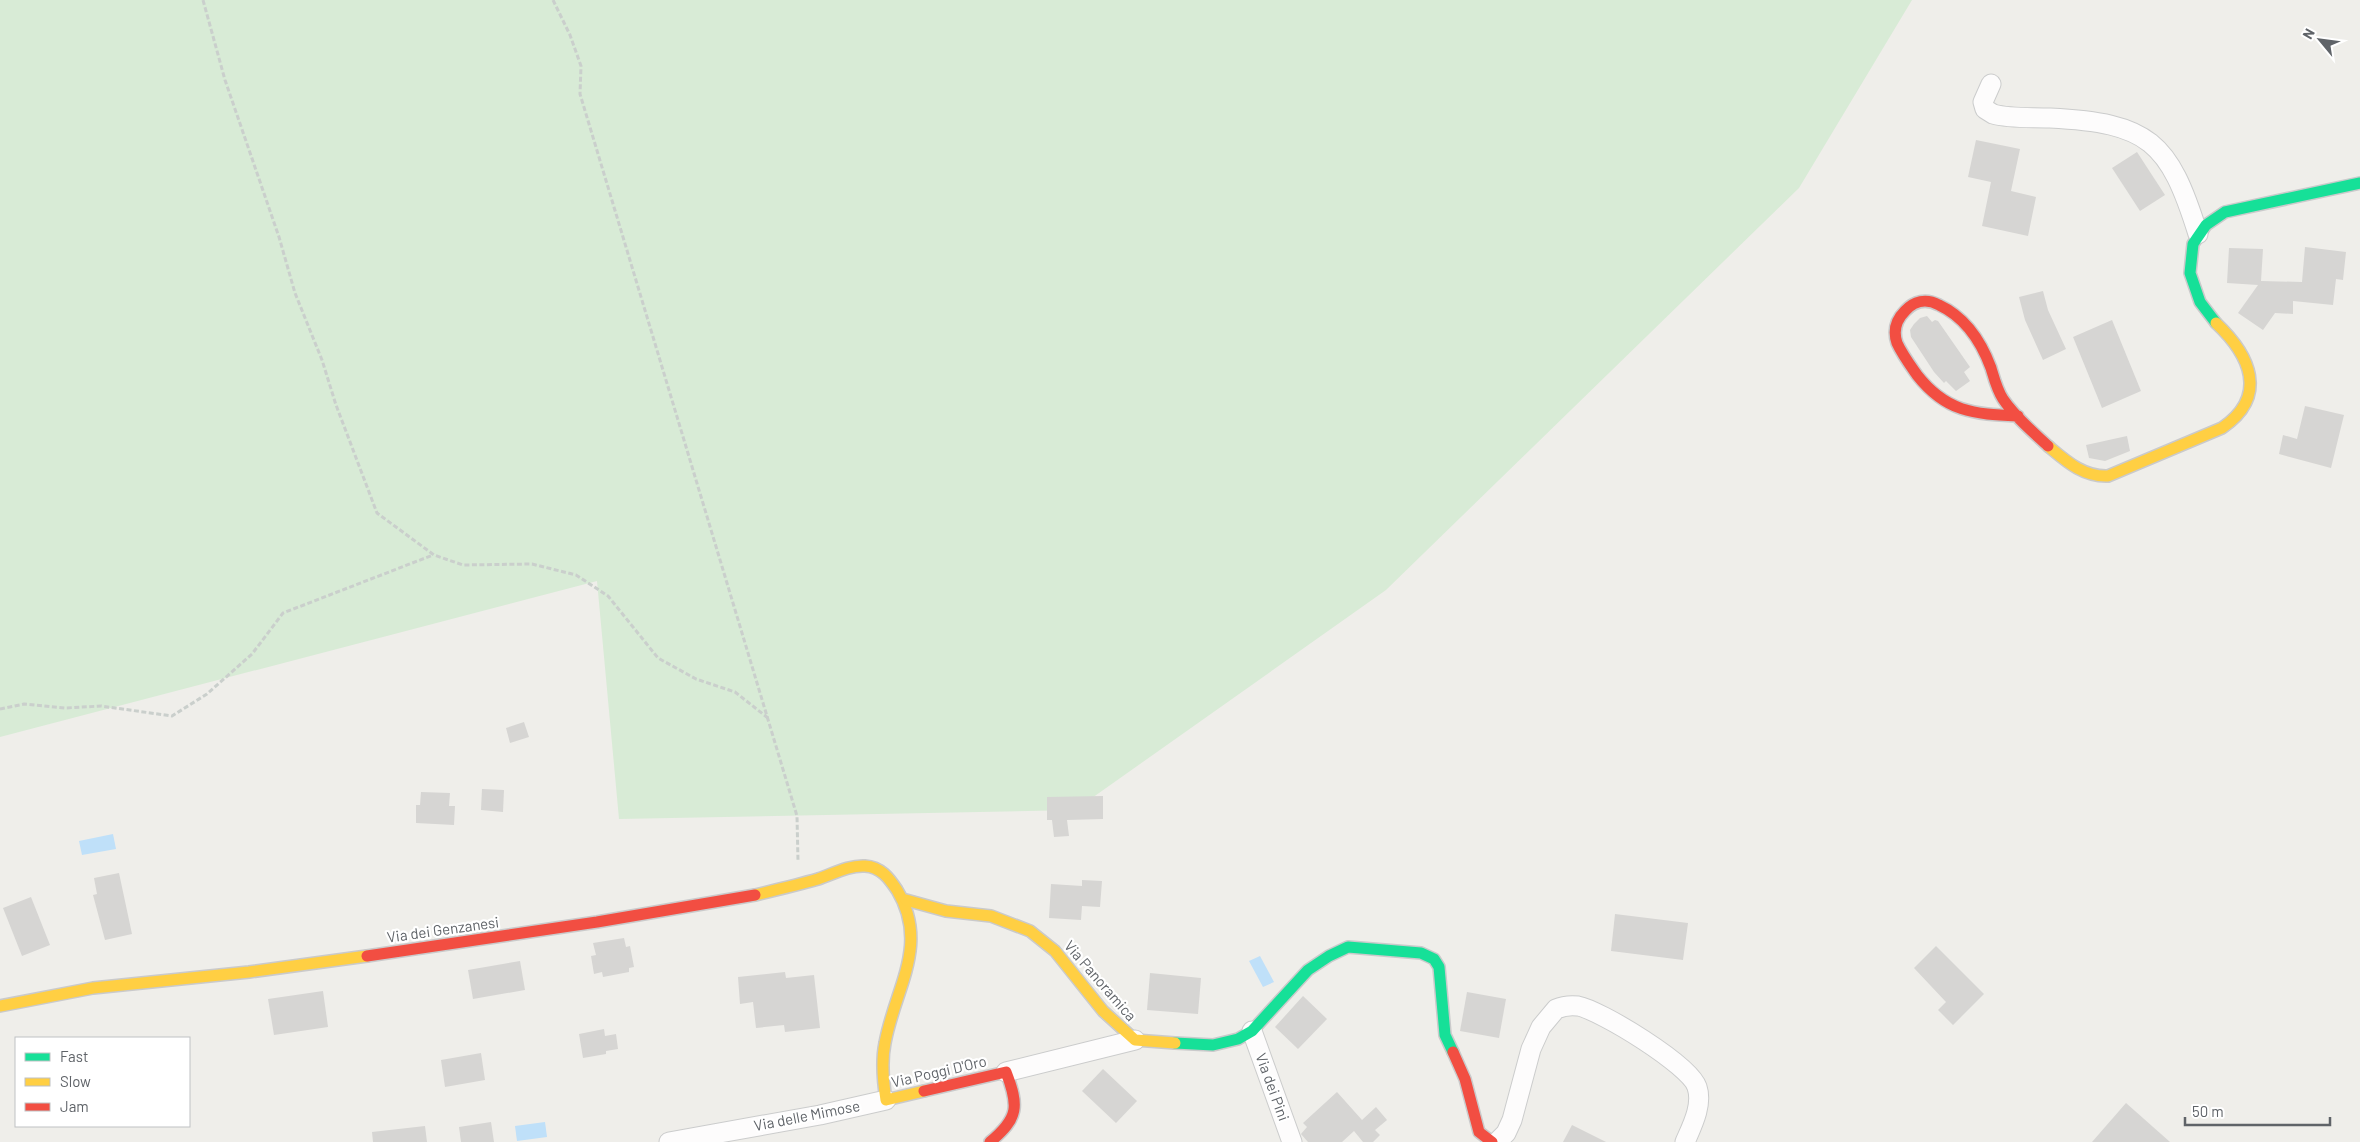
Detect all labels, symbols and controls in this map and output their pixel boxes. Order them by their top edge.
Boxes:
north arrow [2295,15,2345,65]
text: N [2299,25,2318,42]
street label: Via dei Genzanesi [386,912,500,946]
street label: Via Panoramica [1061,936,1141,1024]
legend [15,1037,190,1127]
text: Fast [60,1047,88,1065]
street label: Via dei Pini [1252,1050,1294,1123]
street label: Via Poggi D'Oro [889,1051,988,1091]
text: Slow [60,1072,91,1090]
scale bar [2185,1094,2330,1126]
street label: Via delle Mimose [752,1096,861,1134]
text: Jam [60,1097,89,1115]
text: 50 m [2192,1102,2224,1120]

